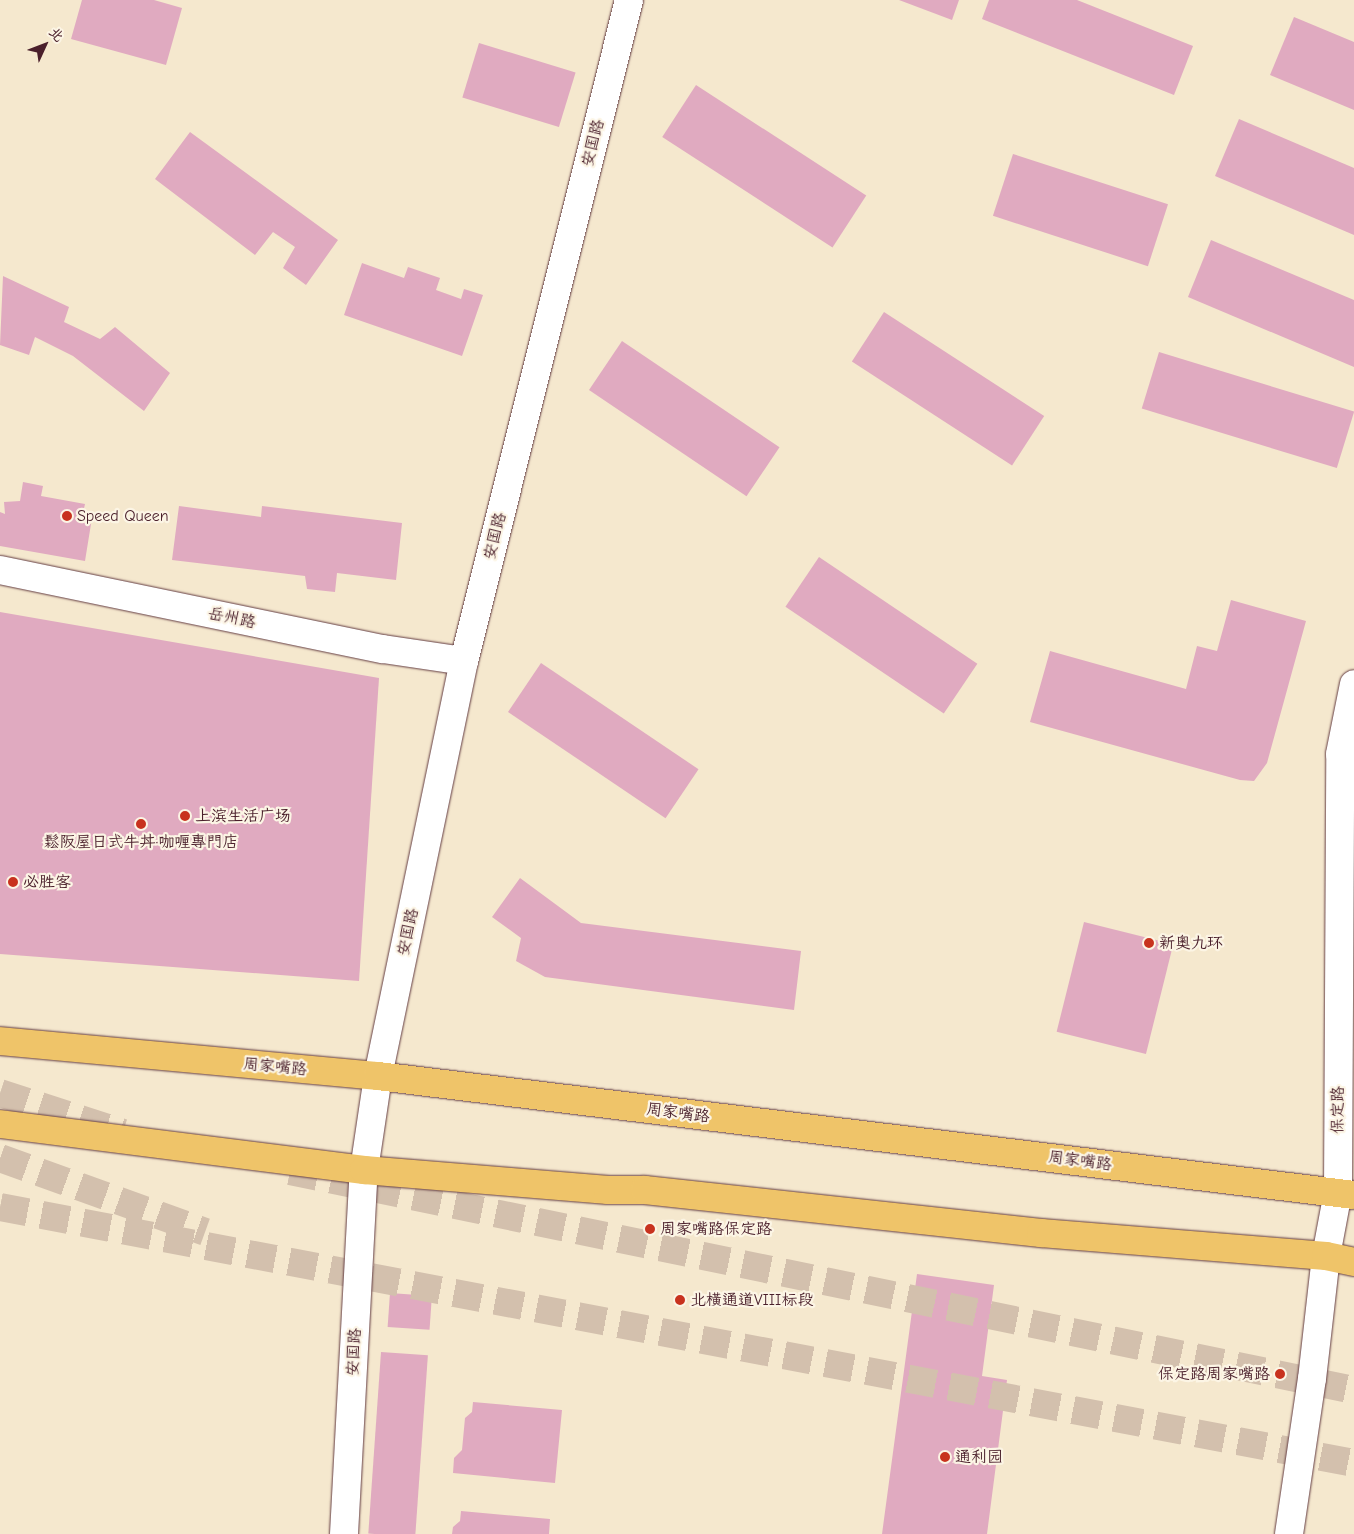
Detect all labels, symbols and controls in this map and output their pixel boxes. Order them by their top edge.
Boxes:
north arrow [20,20,70,70]
text: 北 [45,24,67,45]
street label: 安国路 [578,117,608,169]
place label: Speed Queen [77,506,169,526]
marker: Speed Queen [61,510,73,522]
street label: 安国路 [480,510,510,562]
street label: 岳州路 [207,604,257,632]
place label: 上滨生活广场 [195,806,291,826]
marker: 上滨生活广场 [179,810,191,822]
marker: 鬆阪屋日式牛丼·咖喱專門店 [135,818,147,830]
place label: 鬆阪屋日式牛丼·咖喱專門店 [44,832,238,852]
place label: 必胜客 [23,872,71,892]
marker: 必胜客 [7,876,19,888]
street label: 安国路 [394,907,422,957]
place label: 新奥九环 [1159,933,1223,953]
marker: 新奥九环 [1143,937,1155,949]
street label: 周家嘴路 [242,1055,308,1079]
street label: 保定路 [1328,1086,1348,1134]
street label: 周家嘴路 [645,1100,711,1126]
street label: 周家嘴路 [1047,1148,1113,1174]
place label: 周家嘴路保定路 [660,1219,772,1239]
marker: 周家嘴路保定路 [644,1223,656,1235]
place label: 北横通道VIII标段 [690,1290,813,1310]
marker: 北横通道VIII标段 [674,1294,686,1306]
street label: 安国路 [343,1328,365,1376]
place label: 保定路周家嘴路 [1158,1364,1270,1384]
marker: 保定路周家嘴路 [1274,1368,1286,1380]
place label: 通利园 [955,1447,1003,1467]
marker: 通利园 [939,1451,951,1463]

